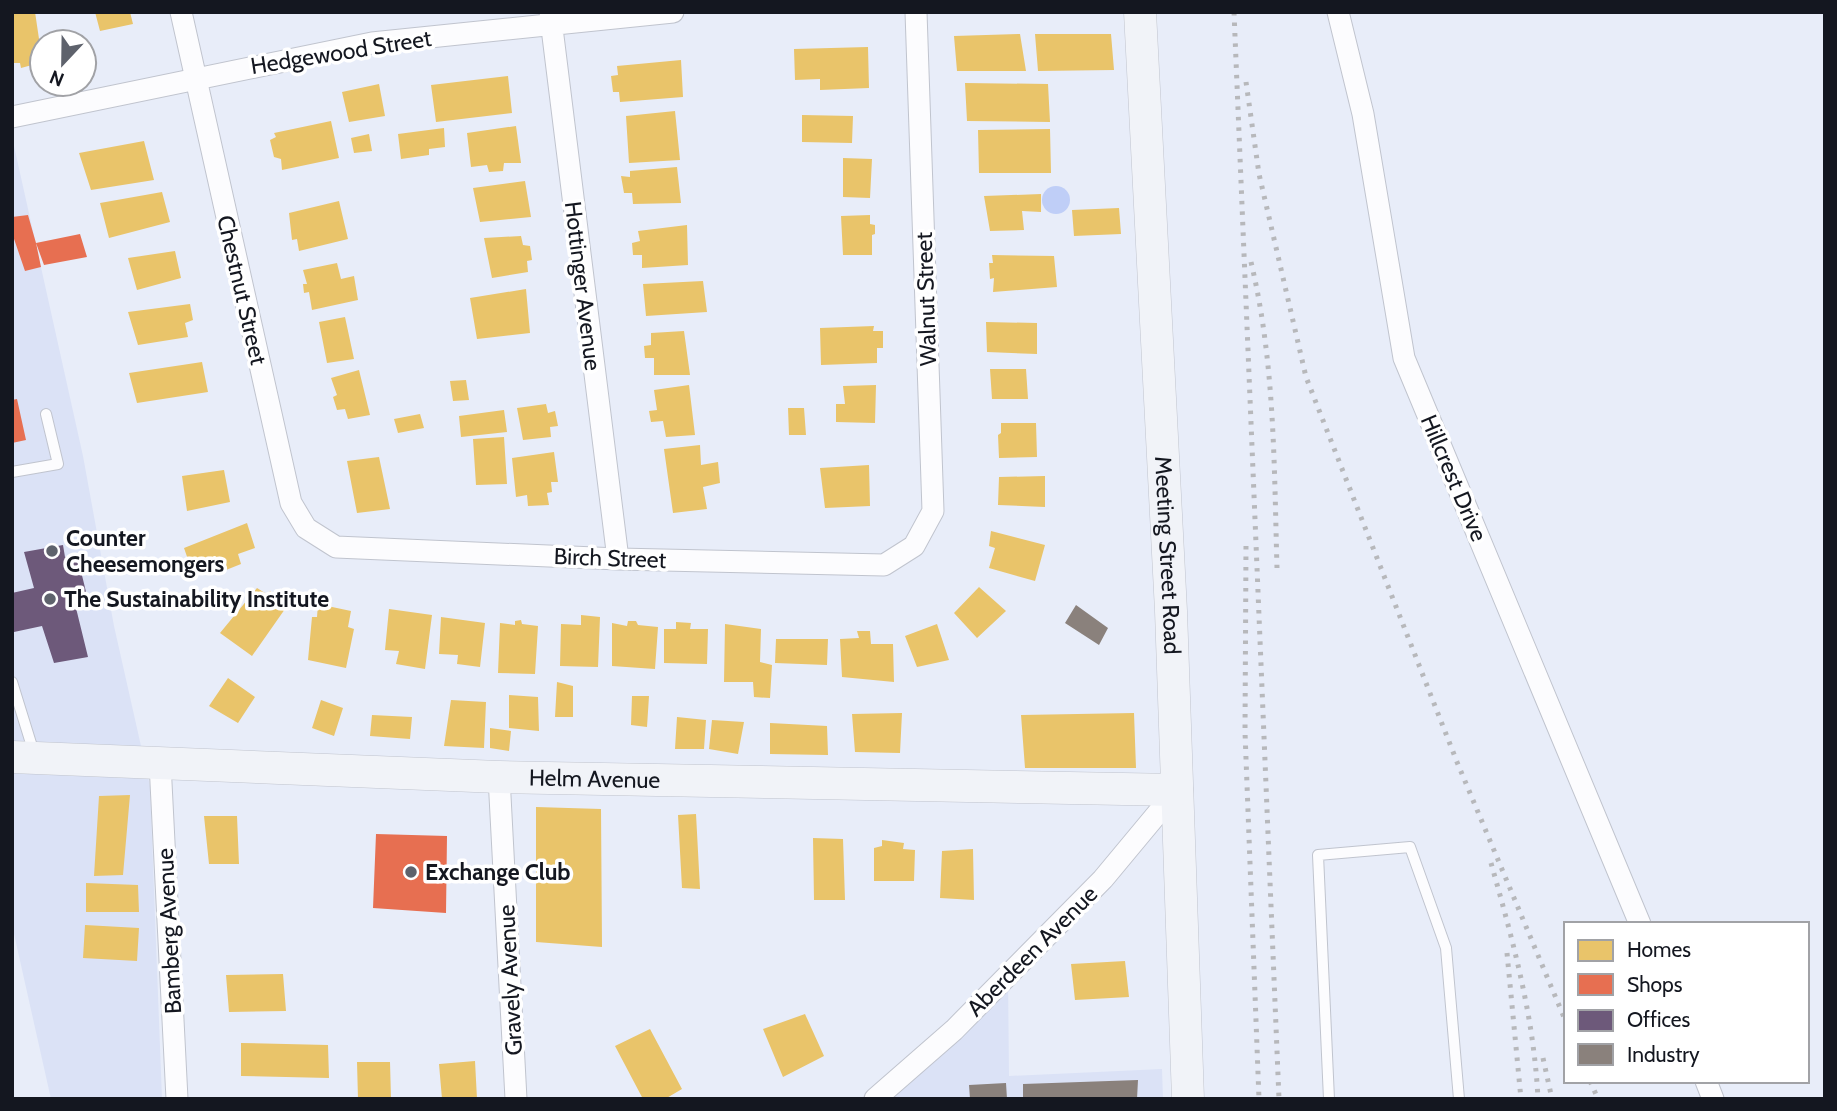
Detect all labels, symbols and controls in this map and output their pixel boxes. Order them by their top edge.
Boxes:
street label: Hedgewood Street [249,24,434,80]
north arrow [28,28,98,98]
text: N [46,65,67,91]
street label: Hottinger Avenue [559,200,607,372]
street label: Chestnut Street [211,212,273,368]
street label: Walnut Street [910,231,942,367]
street label: Hillcrest Drive [1415,410,1493,546]
street label: Meeting Street Road [1149,455,1187,655]
place label: Counter Cheesemongers [66,524,225,578]
street label: Birch Street [553,542,667,574]
marker: Counter Cheesemongers [44,543,60,559]
place label: The Sustainability Institute [64,585,329,613]
marker: The Sustainability Institute [42,591,58,607]
street label: Helm Avenue [529,764,661,794]
street label: Bamberg Avenue [151,847,187,1015]
place label: Exchange Club [425,858,571,886]
marker: Exchange Club [403,864,419,880]
street label: Aberdeen Avenue [961,880,1103,1022]
street label: Gravely Avenue [492,904,528,1056]
legend [1564,922,1809,1083]
text: Homes [1627,937,1691,962]
text: Shops [1627,972,1683,997]
text: Offices [1627,1007,1691,1032]
text: Industry [1627,1042,1700,1067]

